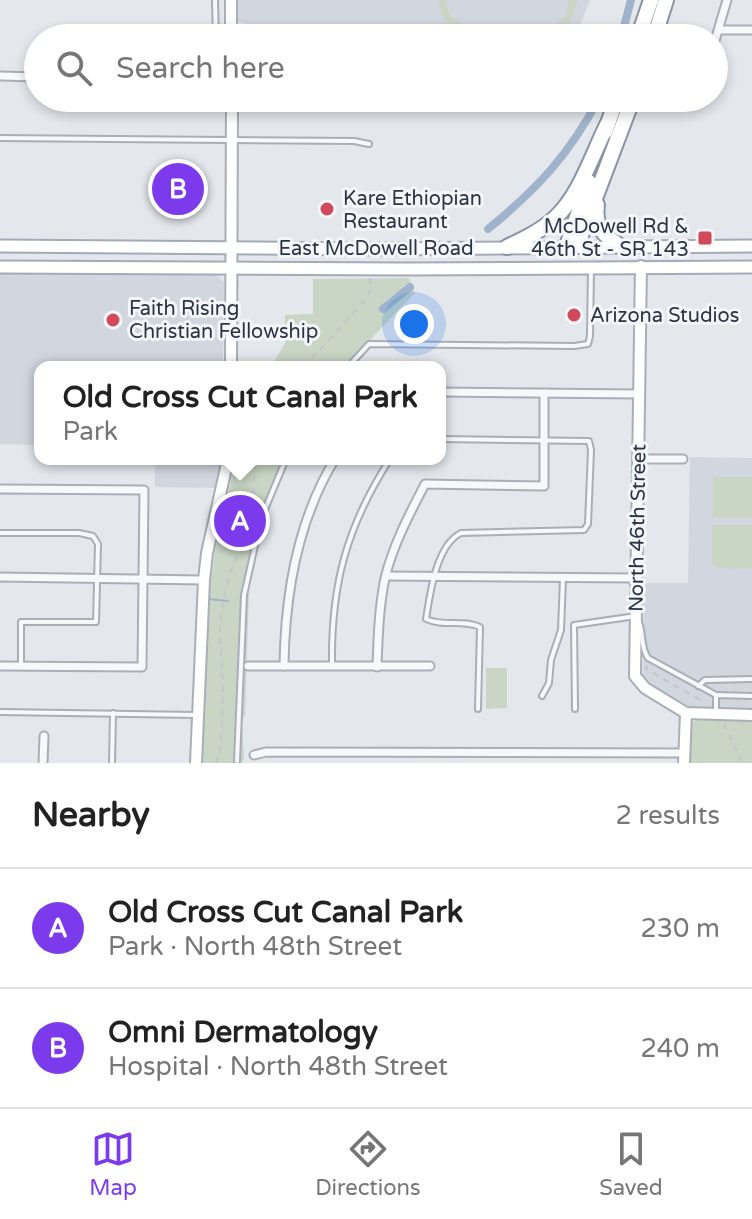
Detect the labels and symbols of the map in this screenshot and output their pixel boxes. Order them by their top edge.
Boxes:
pin: B [152,159,204,219]
place label: Kare Ethiopian Restaurant [343,187,482,234]
marker: Kare Ethiopian Restaurant [318,200,336,218]
place label: McDowell Rd & 46th St - SR 143 [531,215,689,262]
marker: McDowell Rd & 46th St - SR 143 [696,229,714,247]
street label: East McDowell Road [278,237,474,261]
place label: Faith Rising Christian Fellowship [129,297,318,344]
your location [394,304,434,344]
place label: Arizona Studios [590,304,739,328]
marker: Arizona Studios [565,306,583,324]
marker: Faith Rising Christian Fellowship [104,311,122,329]
street label: North 46th Street [625,444,651,612]
pin: A [214,491,266,551]

